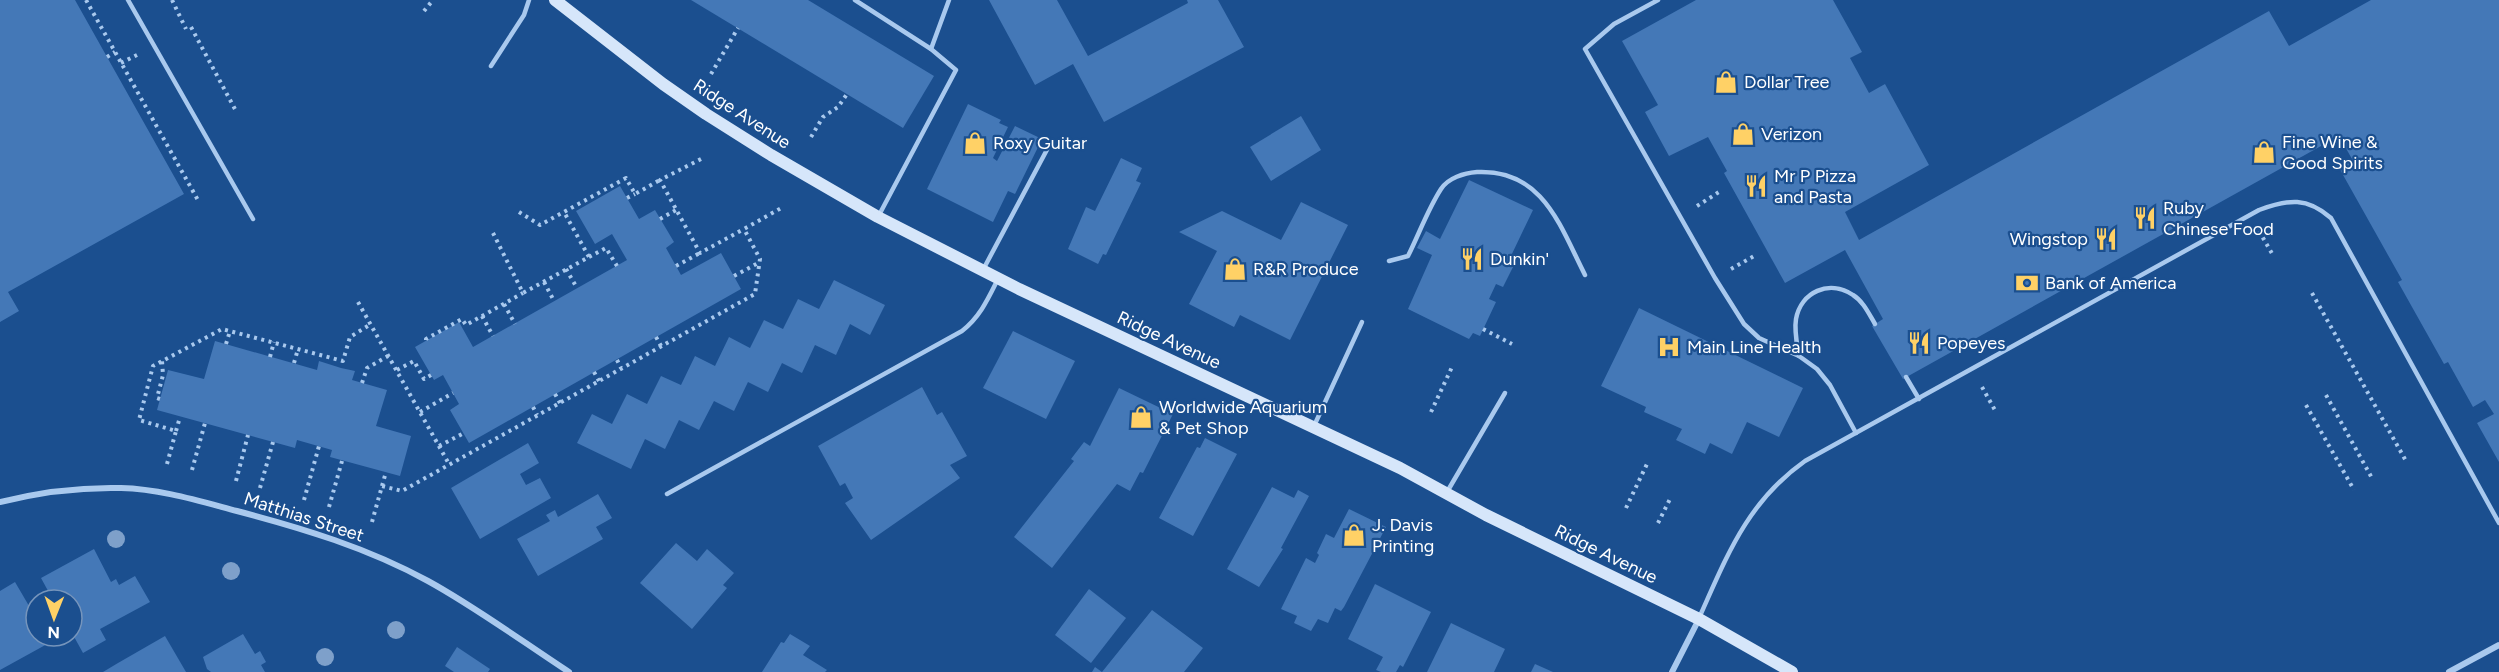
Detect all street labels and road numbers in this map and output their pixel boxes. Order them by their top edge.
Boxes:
street label: Ridge Avenue [689,74,795,154]
street label: Ridge Avenue [1114,306,1224,374]
street label: Matthias Street [241,487,367,547]
street label: Ridge Avenue [1551,520,1661,588]

